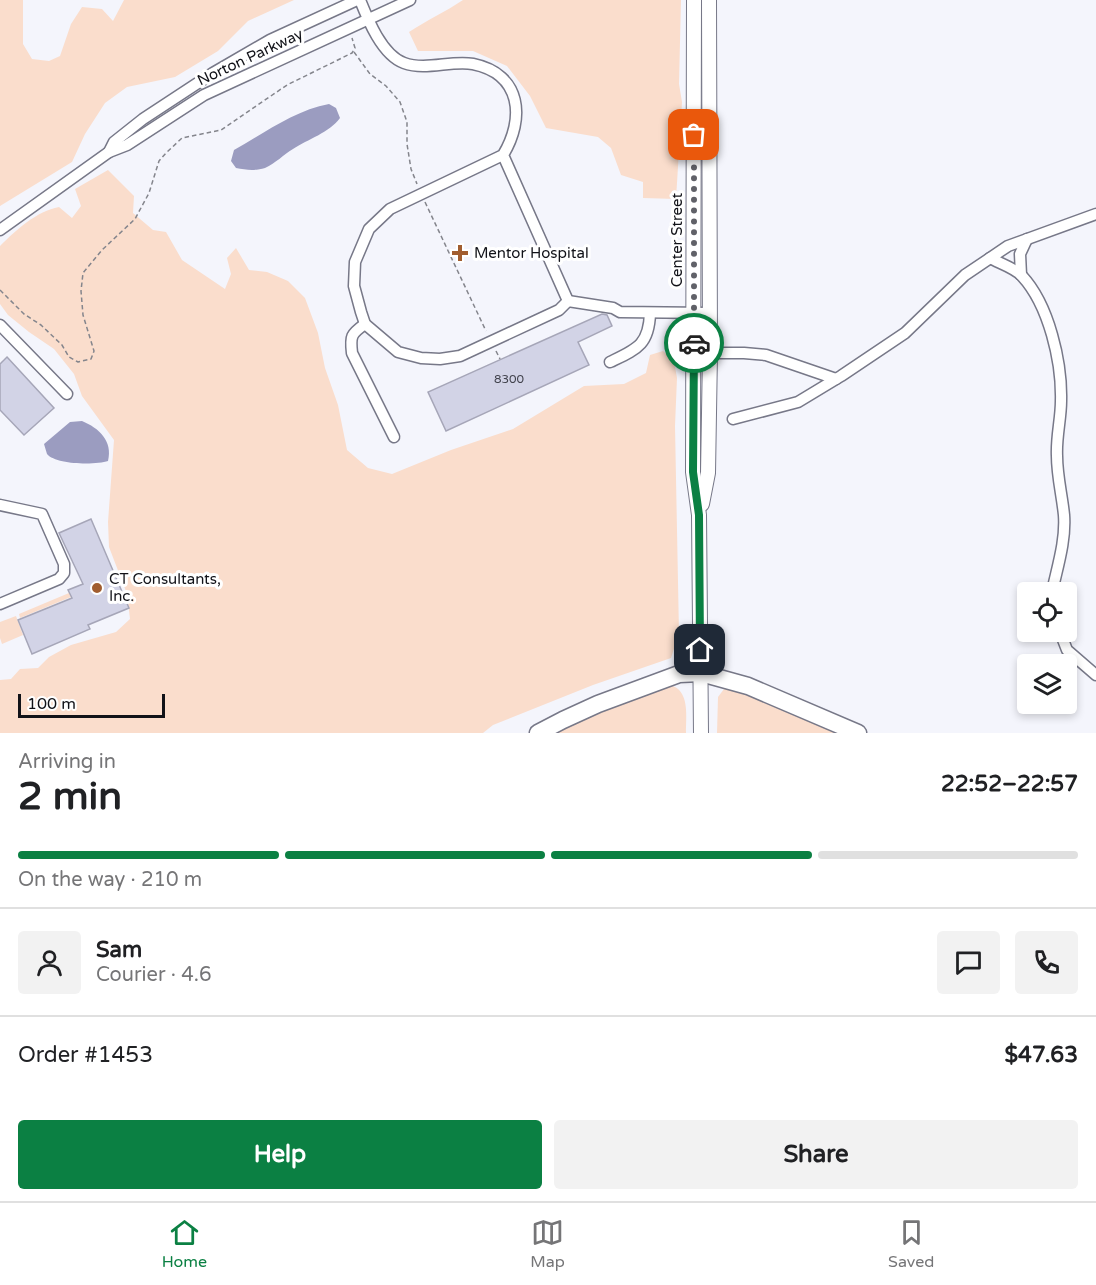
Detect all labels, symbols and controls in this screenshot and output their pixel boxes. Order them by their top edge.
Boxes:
street label: Norton Parkway [194,25,306,89]
pin [668,109,719,160]
icon: bag [677,118,710,151]
street label: Center Street [668,193,686,287]
marker: Mentor Hospital [451,244,469,262]
place label: Mentor Hospital [474,244,589,262]
courier [664,313,724,373]
icon: car [678,327,711,360]
house number: 8300 [494,372,525,386]
place label: CT Consultants, Inc. [109,570,221,605]
marker: CT Consultants, Inc. [90,581,104,595]
map controls [1017,582,1077,714]
button: locate [1017,582,1077,642]
pin [674,624,725,675]
icon: home [683,633,716,666]
button: layers [1017,654,1077,714]
scale bar [18,691,165,718]
text: 100 m [27,694,76,714]
text: Arriving in [18,750,116,774]
text: 22:52–22:57 [941,771,1078,797]
text: 2 min [18,773,122,820]
text: On the way · 210 m [18,868,202,892]
button: person [18,931,81,994]
button: chat [937,931,1000,994]
button: phone [1015,931,1078,994]
text: Sam [96,937,142,963]
text: Courier · 4.6 [96,963,211,987]
text: Order #1453 [18,1042,153,1068]
text: $47.63 [1005,1042,1078,1068]
button: Help [18,1120,542,1189]
button: Share [554,1120,1078,1189]
tab: Home [162,1216,207,1272]
tab: Map [530,1216,565,1272]
tab: Saved [888,1216,934,1272]

